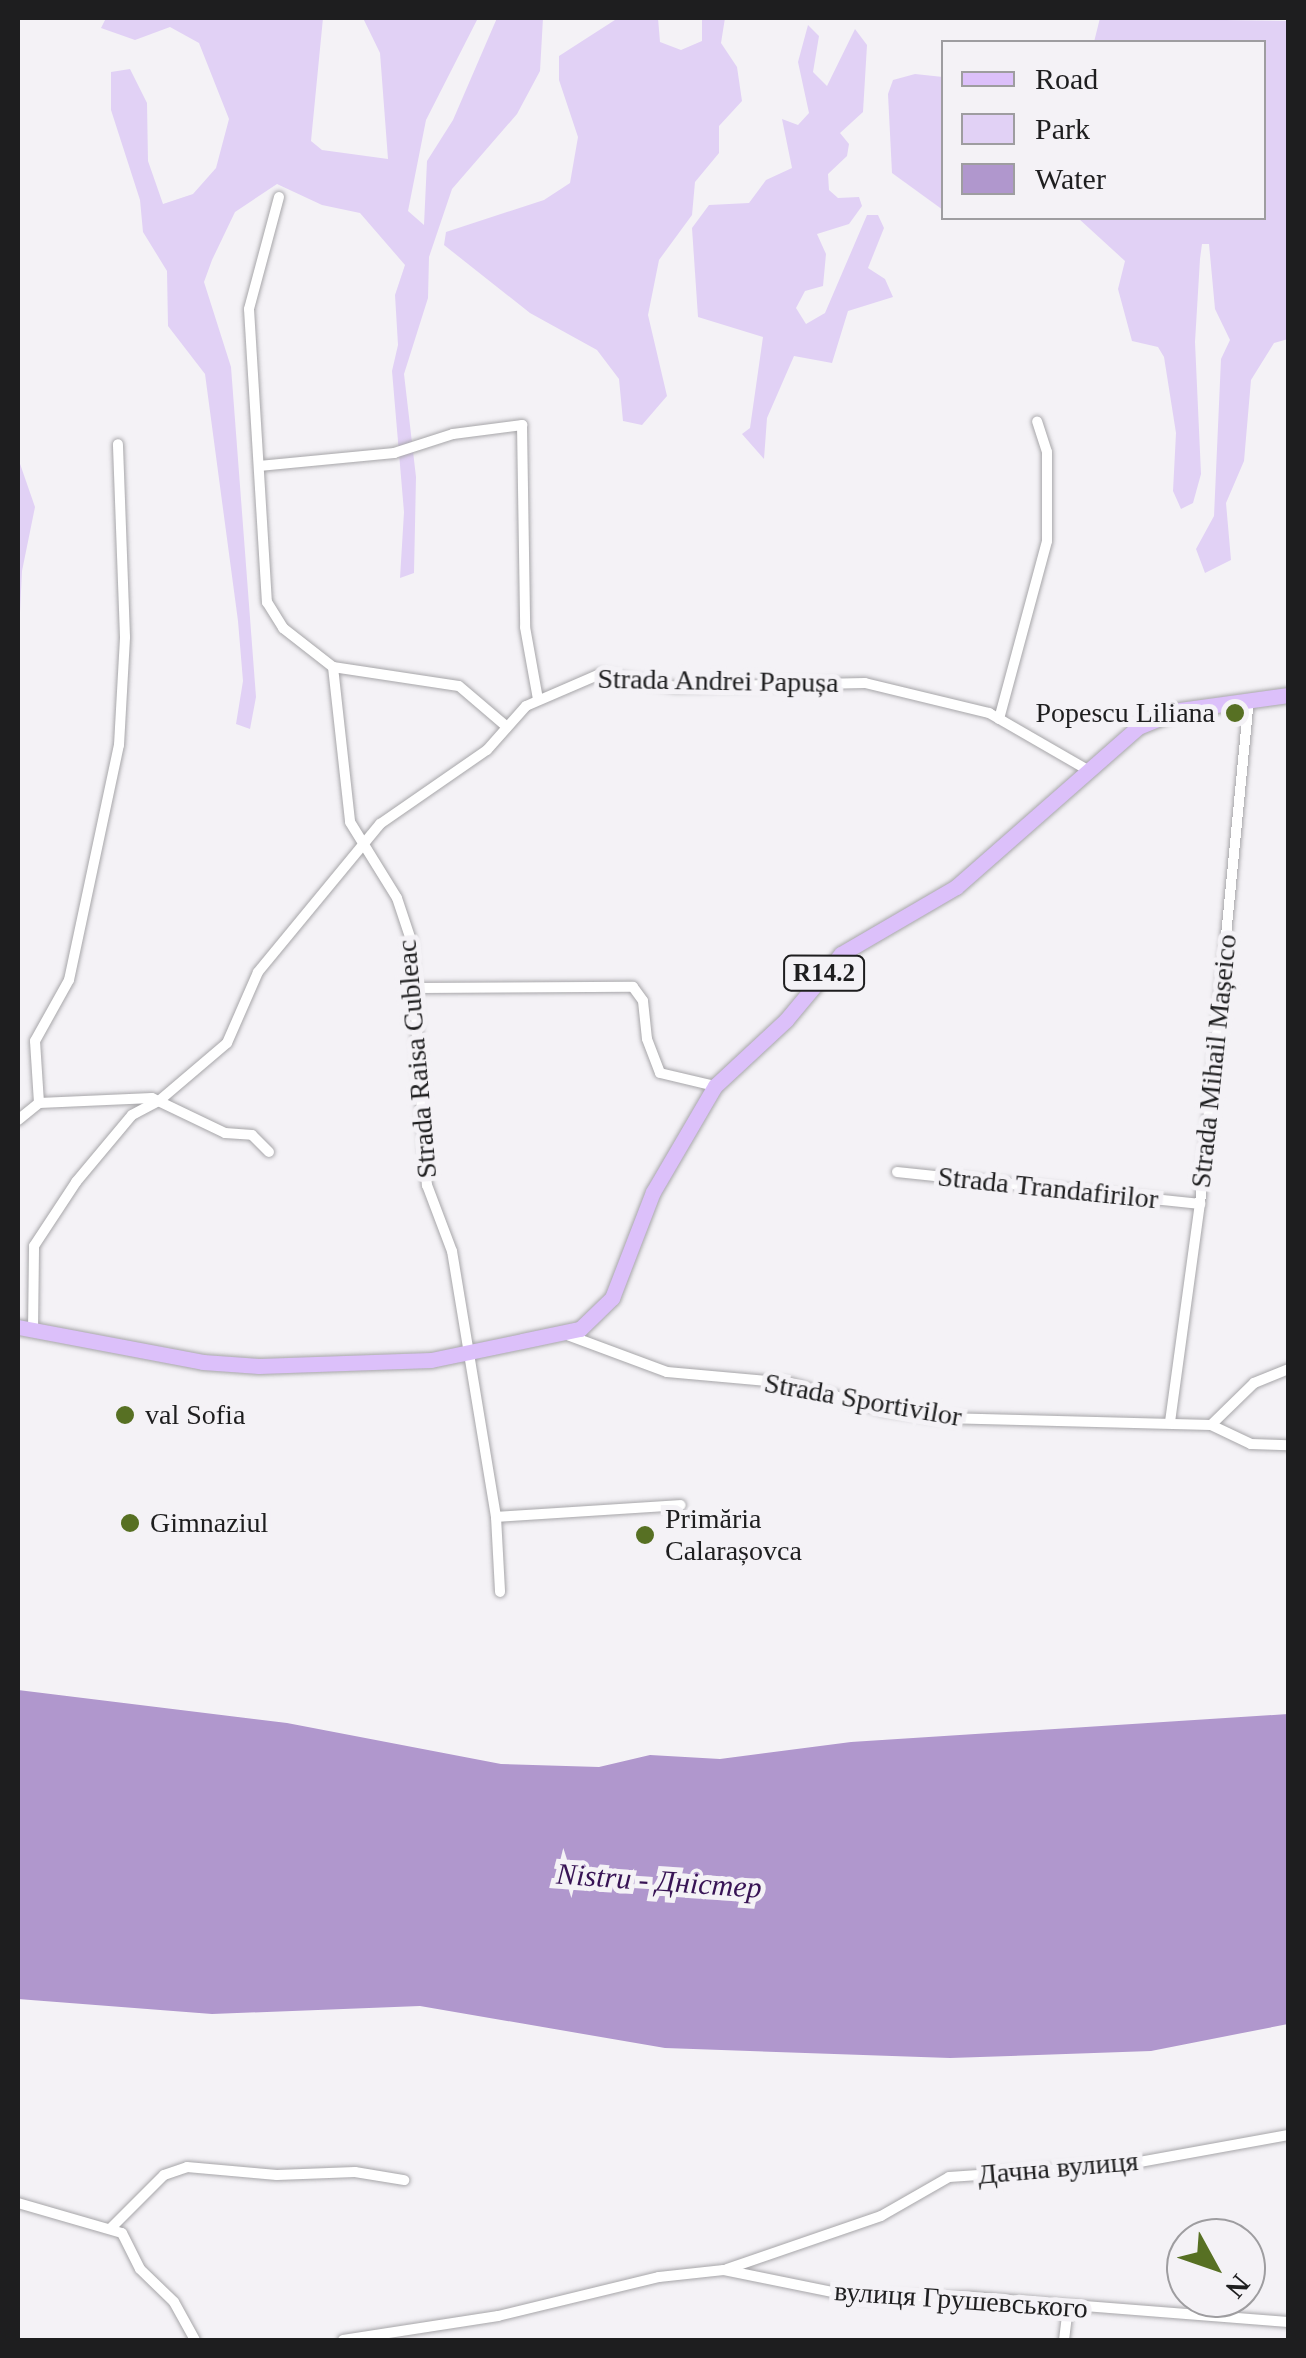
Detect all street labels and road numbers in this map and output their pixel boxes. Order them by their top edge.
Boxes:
street label: Strada Andrei Papușa [596,662,840,700]
street label: Strada Mihail Mașeico [1184,932,1244,1190]
street label: Strada Raisa Cubleac [390,938,444,1180]
road number: R14.2 [782,953,866,993]
street label: Strada Trandafirilor [936,1160,1160,1216]
street label: Strada Sportivilor [762,1366,964,1434]
street label: Дачна вулиця [976,2144,1140,2192]
street label: вулиця Грушевського [833,2274,1089,2326]

